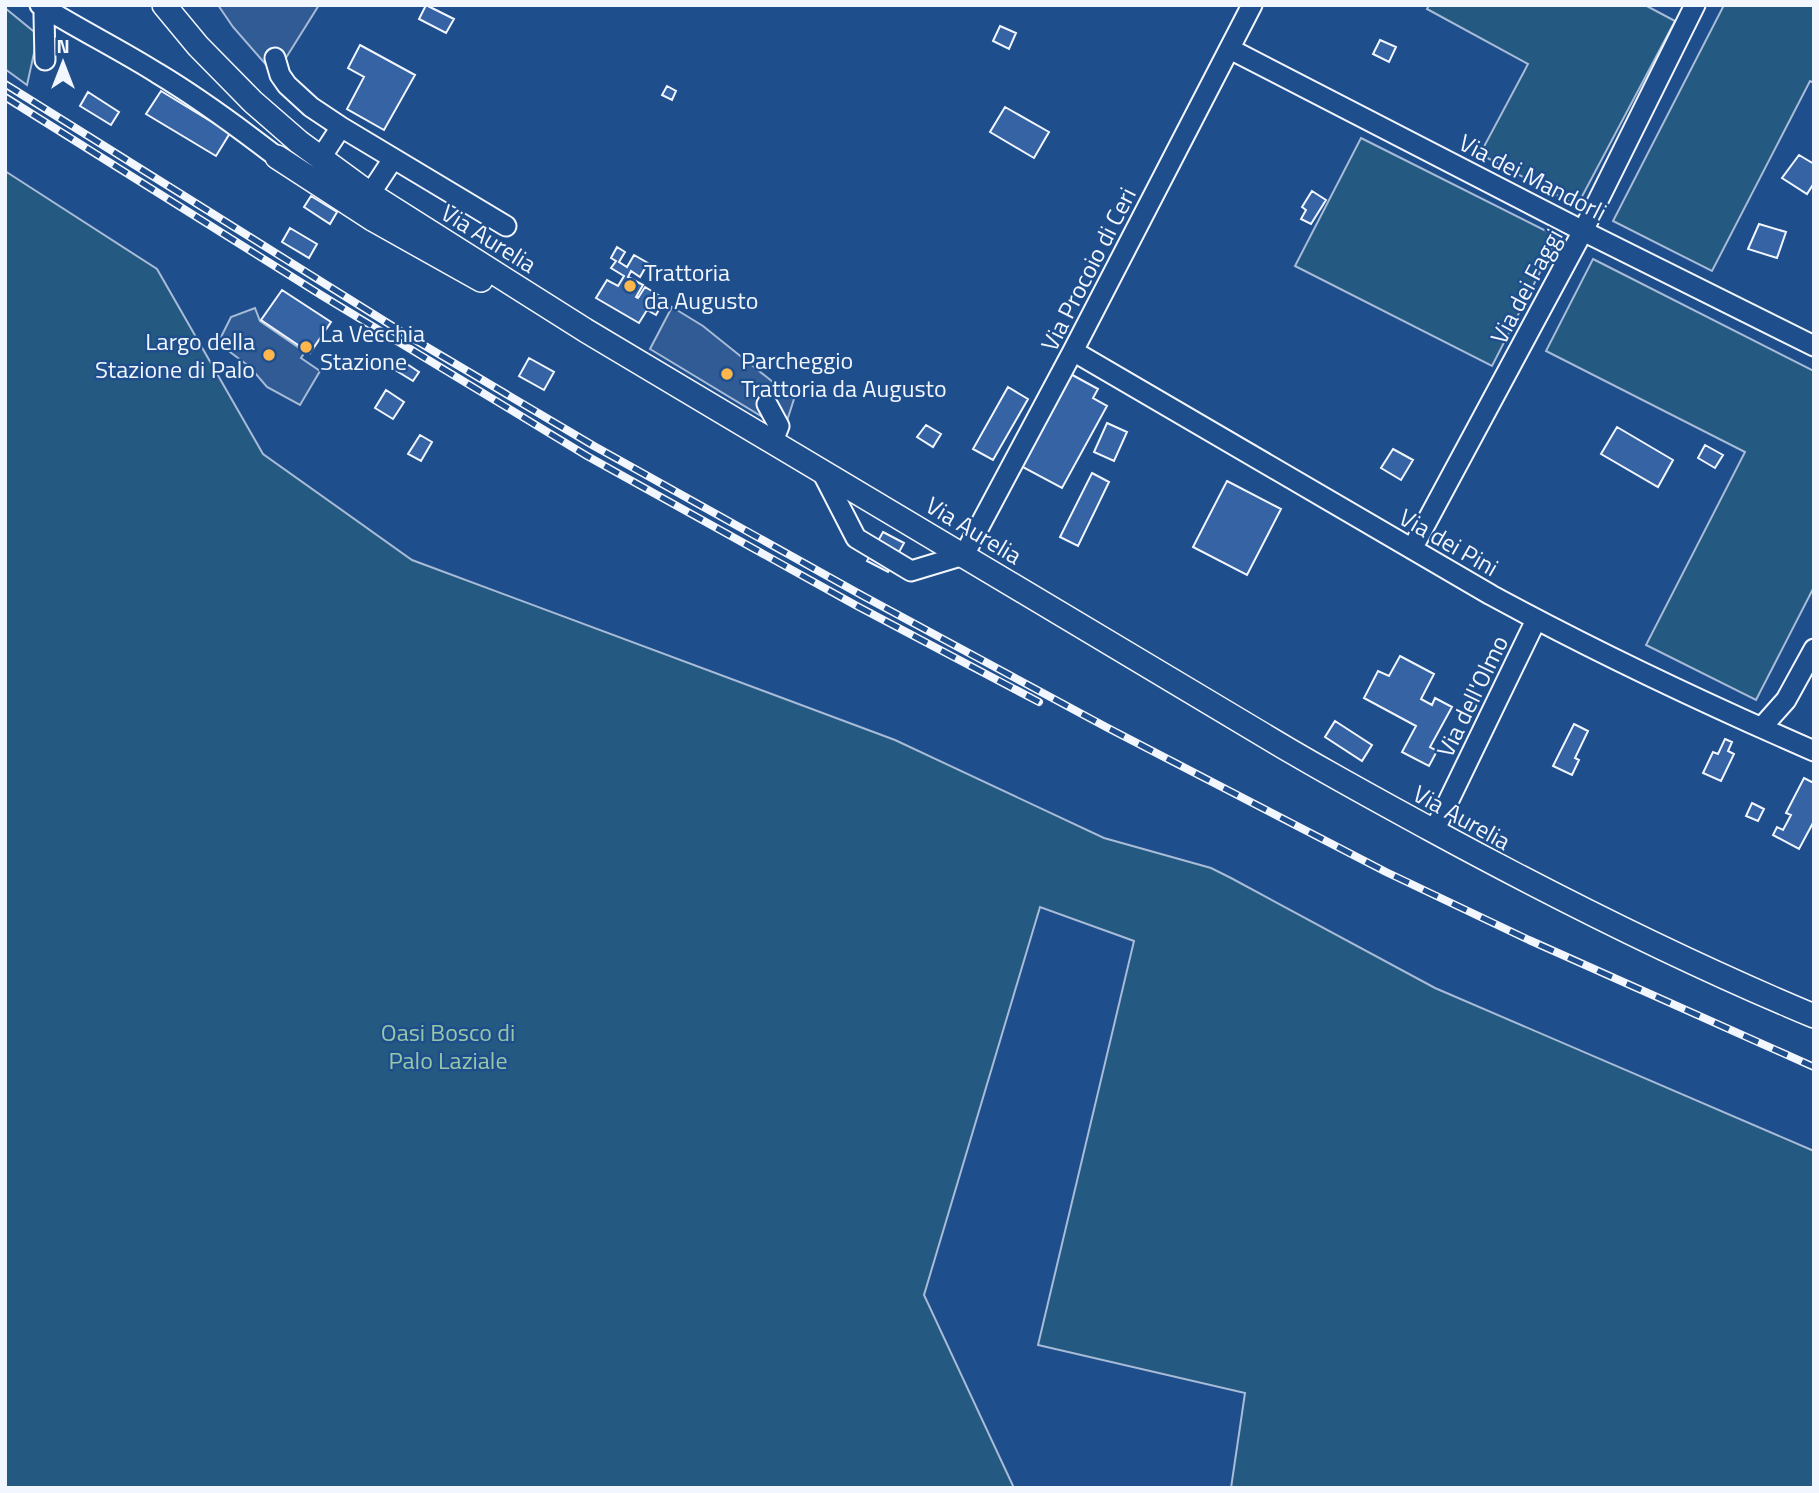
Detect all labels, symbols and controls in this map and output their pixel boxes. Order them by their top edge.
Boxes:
north arrow [28,28,98,98]
text: N [56,31,70,60]
street label: Via dei Mandorli [1453,124,1613,230]
street label: Via Procoio di Ceri [1031,181,1145,357]
street label: Via Aurelia [434,194,544,282]
street label: Via dei Faggi [1481,222,1571,350]
place label: Trattoria da Augusto [644,254,758,318]
marker: Trattoria da Augusto [622,278,638,294]
place label: La Vecchia Stazione [320,315,425,379]
place label: Largo della Stazione di Palo [95,323,255,387]
marker: La Vecchia Stazione [298,339,314,355]
place label: Parcheggio Trattoria da Augusto [741,342,947,406]
marker: Largo della Stazione di Palo [261,347,277,363]
marker: Parcheggio Trattoria da Augusto [719,366,735,382]
street label: Via Aurelia [919,487,1029,573]
street label: Via dei Pini [1393,499,1505,585]
street label: Via dell'Olmo [1427,629,1517,763]
street label: Via Aurelia [1407,775,1517,859]
park label: Oasi Bosco di Palo Laziale [381,1014,515,1078]

